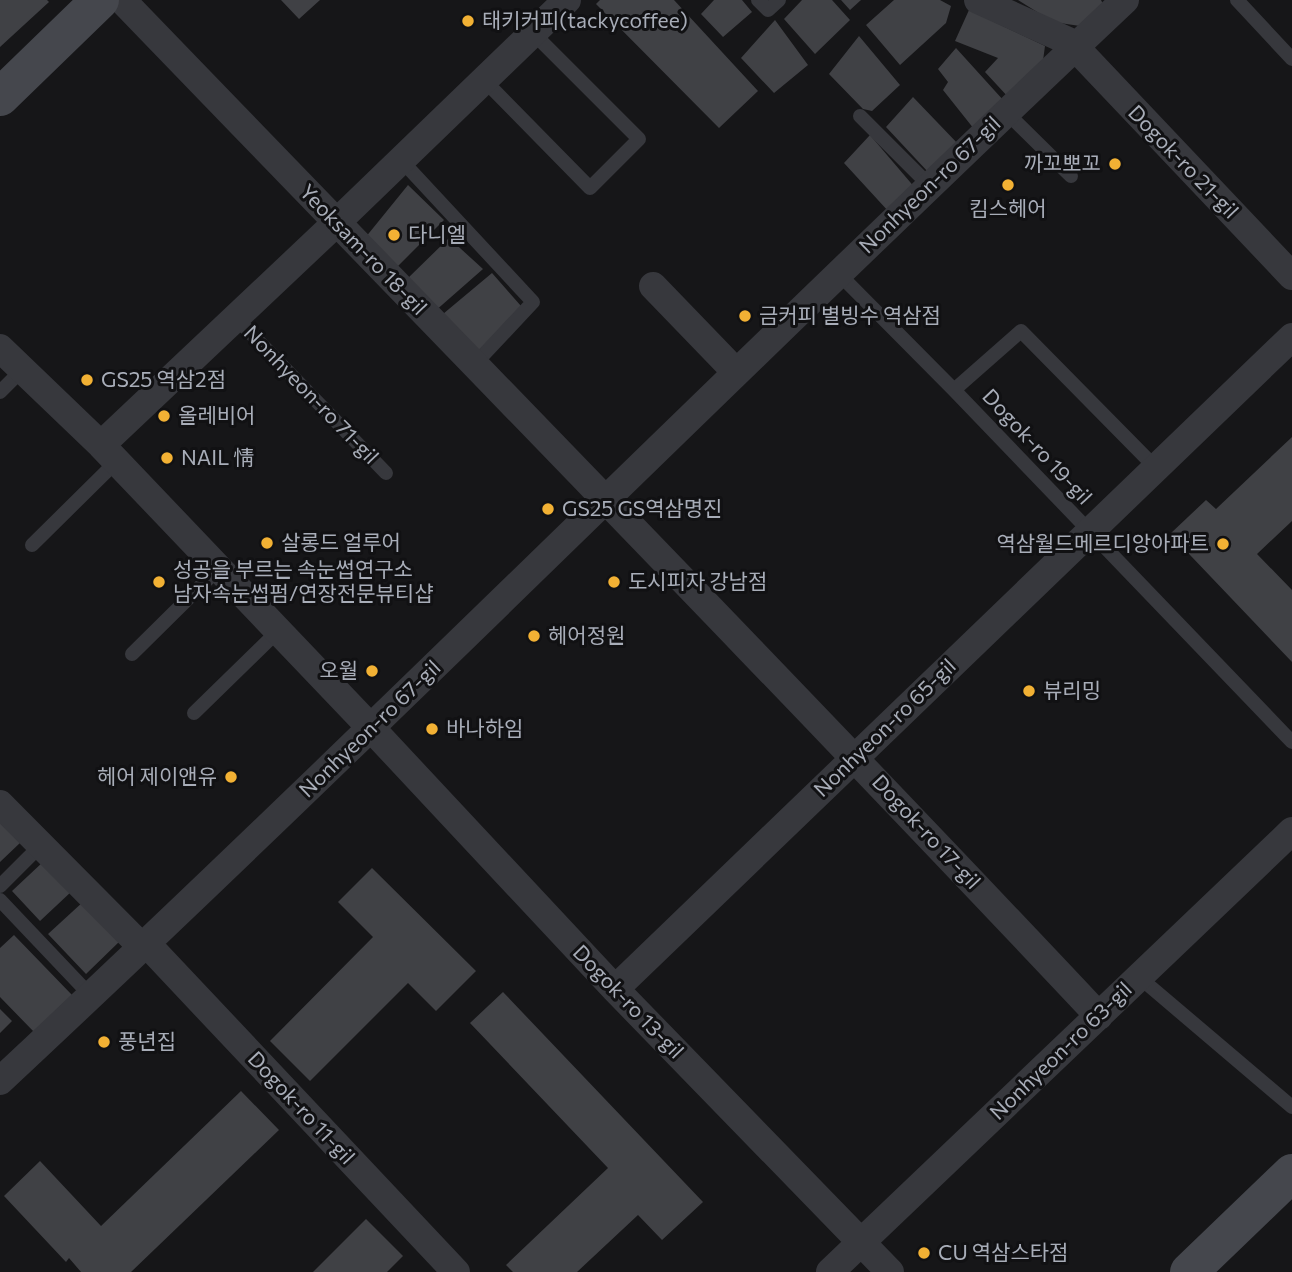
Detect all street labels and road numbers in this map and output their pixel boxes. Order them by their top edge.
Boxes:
street label: Dogok-ro 21-gil [1124,99,1244,223]
street label: Nonhyeon-ro 67-gil [853,110,1005,258]
street label: Yeoksam-ro 18-gil [295,178,433,319]
street label: Nonhyeon-ro 71-gil [240,319,385,468]
street label: Dogok-ro 19-gil [978,383,1098,509]
street label: Nonhyeon-ro 65-gil [808,653,960,801]
street label: Nonhyeon-ro 67-gil [293,654,445,802]
street label: Dogok-ro 17-gil [868,769,986,893]
street label: Dogok-ro 13-gil [569,939,690,1063]
street label: Nonhyeon-ro 63-gil [984,976,1136,1124]
street label: Dogok-ro 11-gil [243,1045,361,1169]

